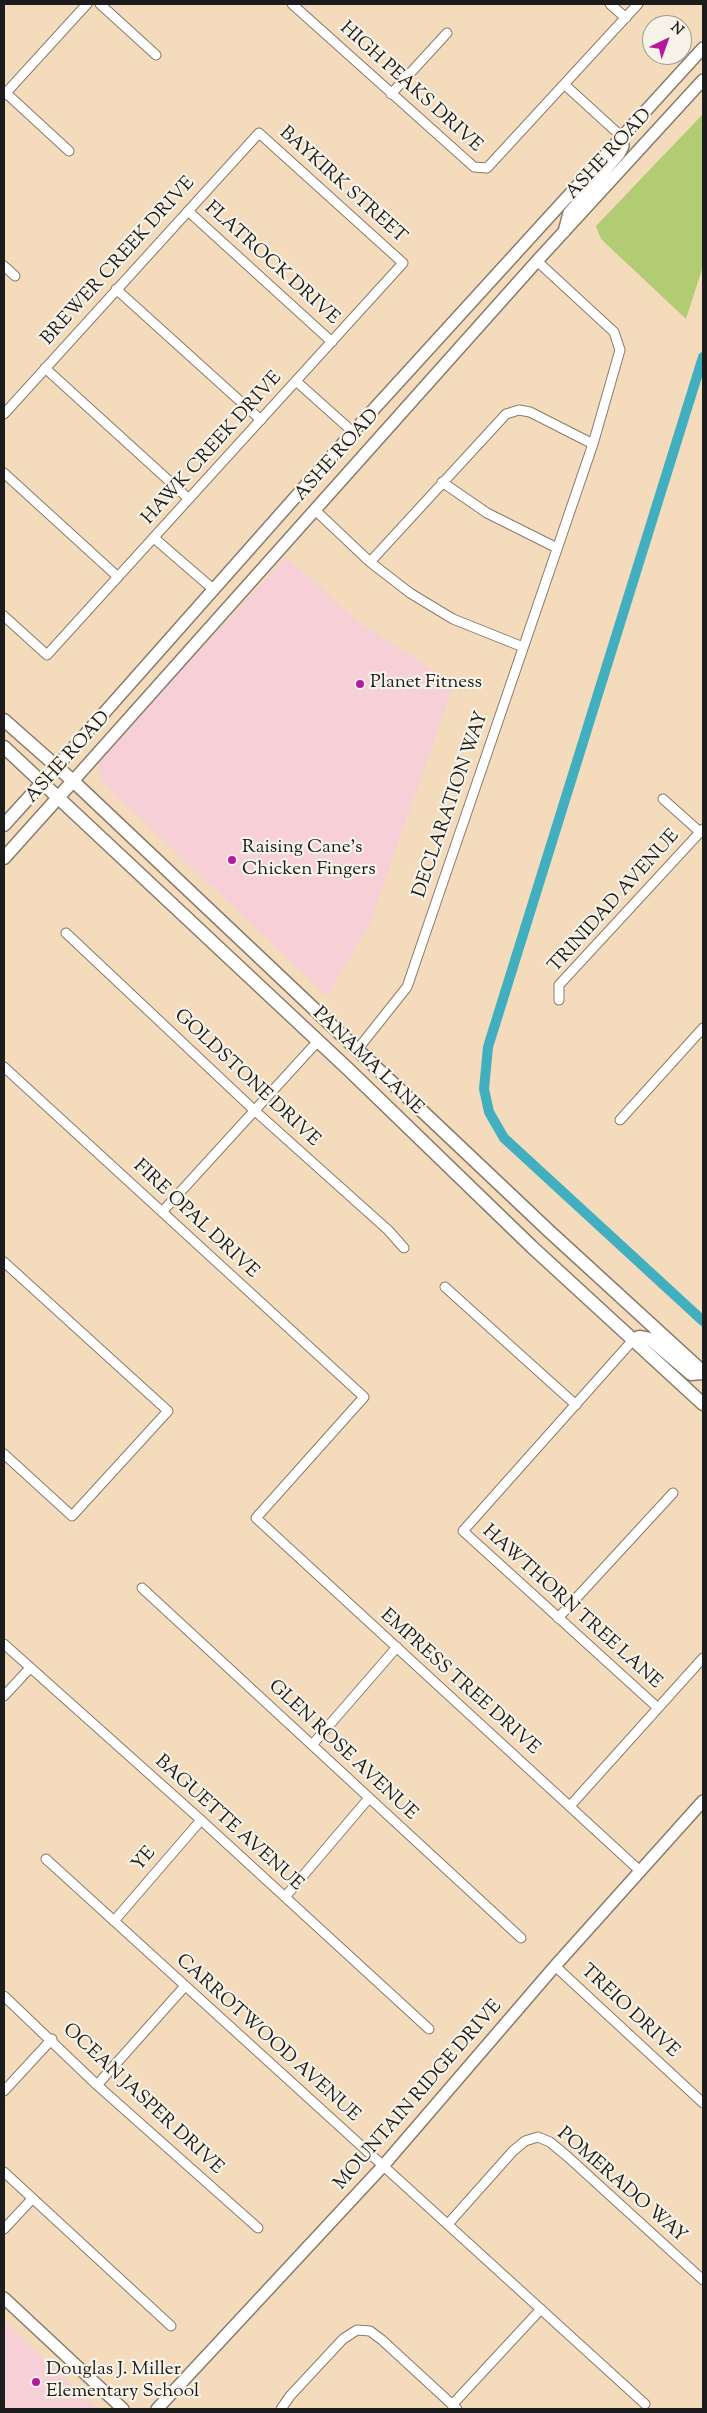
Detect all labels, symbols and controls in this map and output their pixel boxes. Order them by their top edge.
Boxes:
north arrow [642,15,692,65]
street label: HIGH PEAKS DRIVE [334,18,486,158]
text: N [666,18,687,41]
street label: ASHE ROAD [562,105,658,205]
street label: BAYKIRK STREET [274,123,410,249]
street label: BREWER CREEK DRIVE [37,173,201,351]
street label: FLATROCK DRIVE [199,198,343,330]
street label: HAWK CREEK DRIVE [138,368,288,530]
street label: ASHE ROAD [291,405,385,507]
place label: Planet Fitness [370,673,482,695]
marker: Planet Fitness [354,678,366,690]
street label: ASHE ROAD [22,707,116,809]
street label: DECLARATION WAY [409,709,495,901]
street label: TRINIDAD AVENUE [545,826,685,978]
place label: Raising Cane's Chicken Fingers [242,838,376,882]
marker: Raising Cane's Chicken Fingers [226,854,238,866]
street label: PANAMA LANE [307,1003,427,1121]
street label: GOLDSTONE DRIVE [168,1005,324,1153]
street label: FIRE OPAL DRIVE [127,1156,263,1284]
street label: HAWTHORN TREE LANE [476,1521,666,1695]
street label: EMPRESS TREE DRIVE [374,1605,544,1761]
street label: GLEN ROSE AVENUE [263,1676,421,1826]
street label: BAGUETTE AVENUE [149,1751,307,1897]
street label: YE [128,1843,162,1877]
street label: CARROTWOOD AVENUE [170,1950,364,2128]
street label: TREIO DRIVE [575,1960,683,2064]
street label: MOUNTAIN RIDGE DRIVE [330,1996,508,2196]
street label: OCEAN JASPER DRIVE [57,2020,227,2180]
street label: POMERADO WAY [551,2123,691,2249]
place label: Douglas J. Miller Elementary School [46,2360,199,2404]
marker: Douglas J. Miller Elementary School [30,2376,42,2388]

